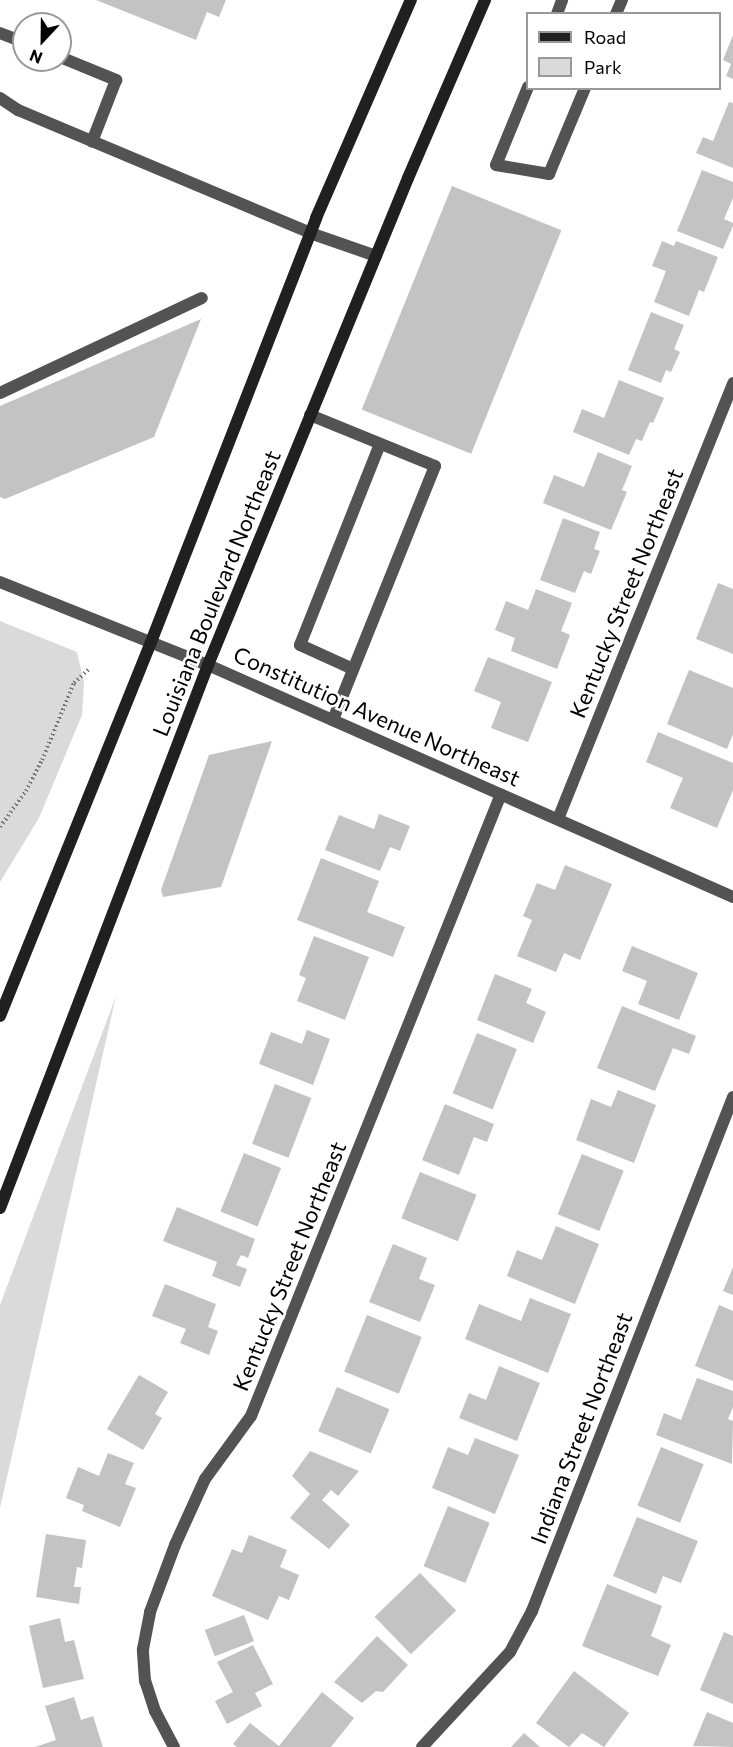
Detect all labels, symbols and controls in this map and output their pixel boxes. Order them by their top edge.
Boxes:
north arrow [12,12,72,72]
legend [526,12,721,90]
text: Road [584,26,626,48]
text: N [27,46,45,68]
text: Park [584,56,622,78]
street label: Louisiana Boulevard Northeast [146,446,286,740]
street label: Kentucky Street Northeast [564,464,688,722]
street label: Constitution Avenue Northeast [229,641,525,791]
street label: Kentucky Street Northeast [227,1137,351,1395]
street label: Indiana Street Northeast [525,1309,637,1547]

